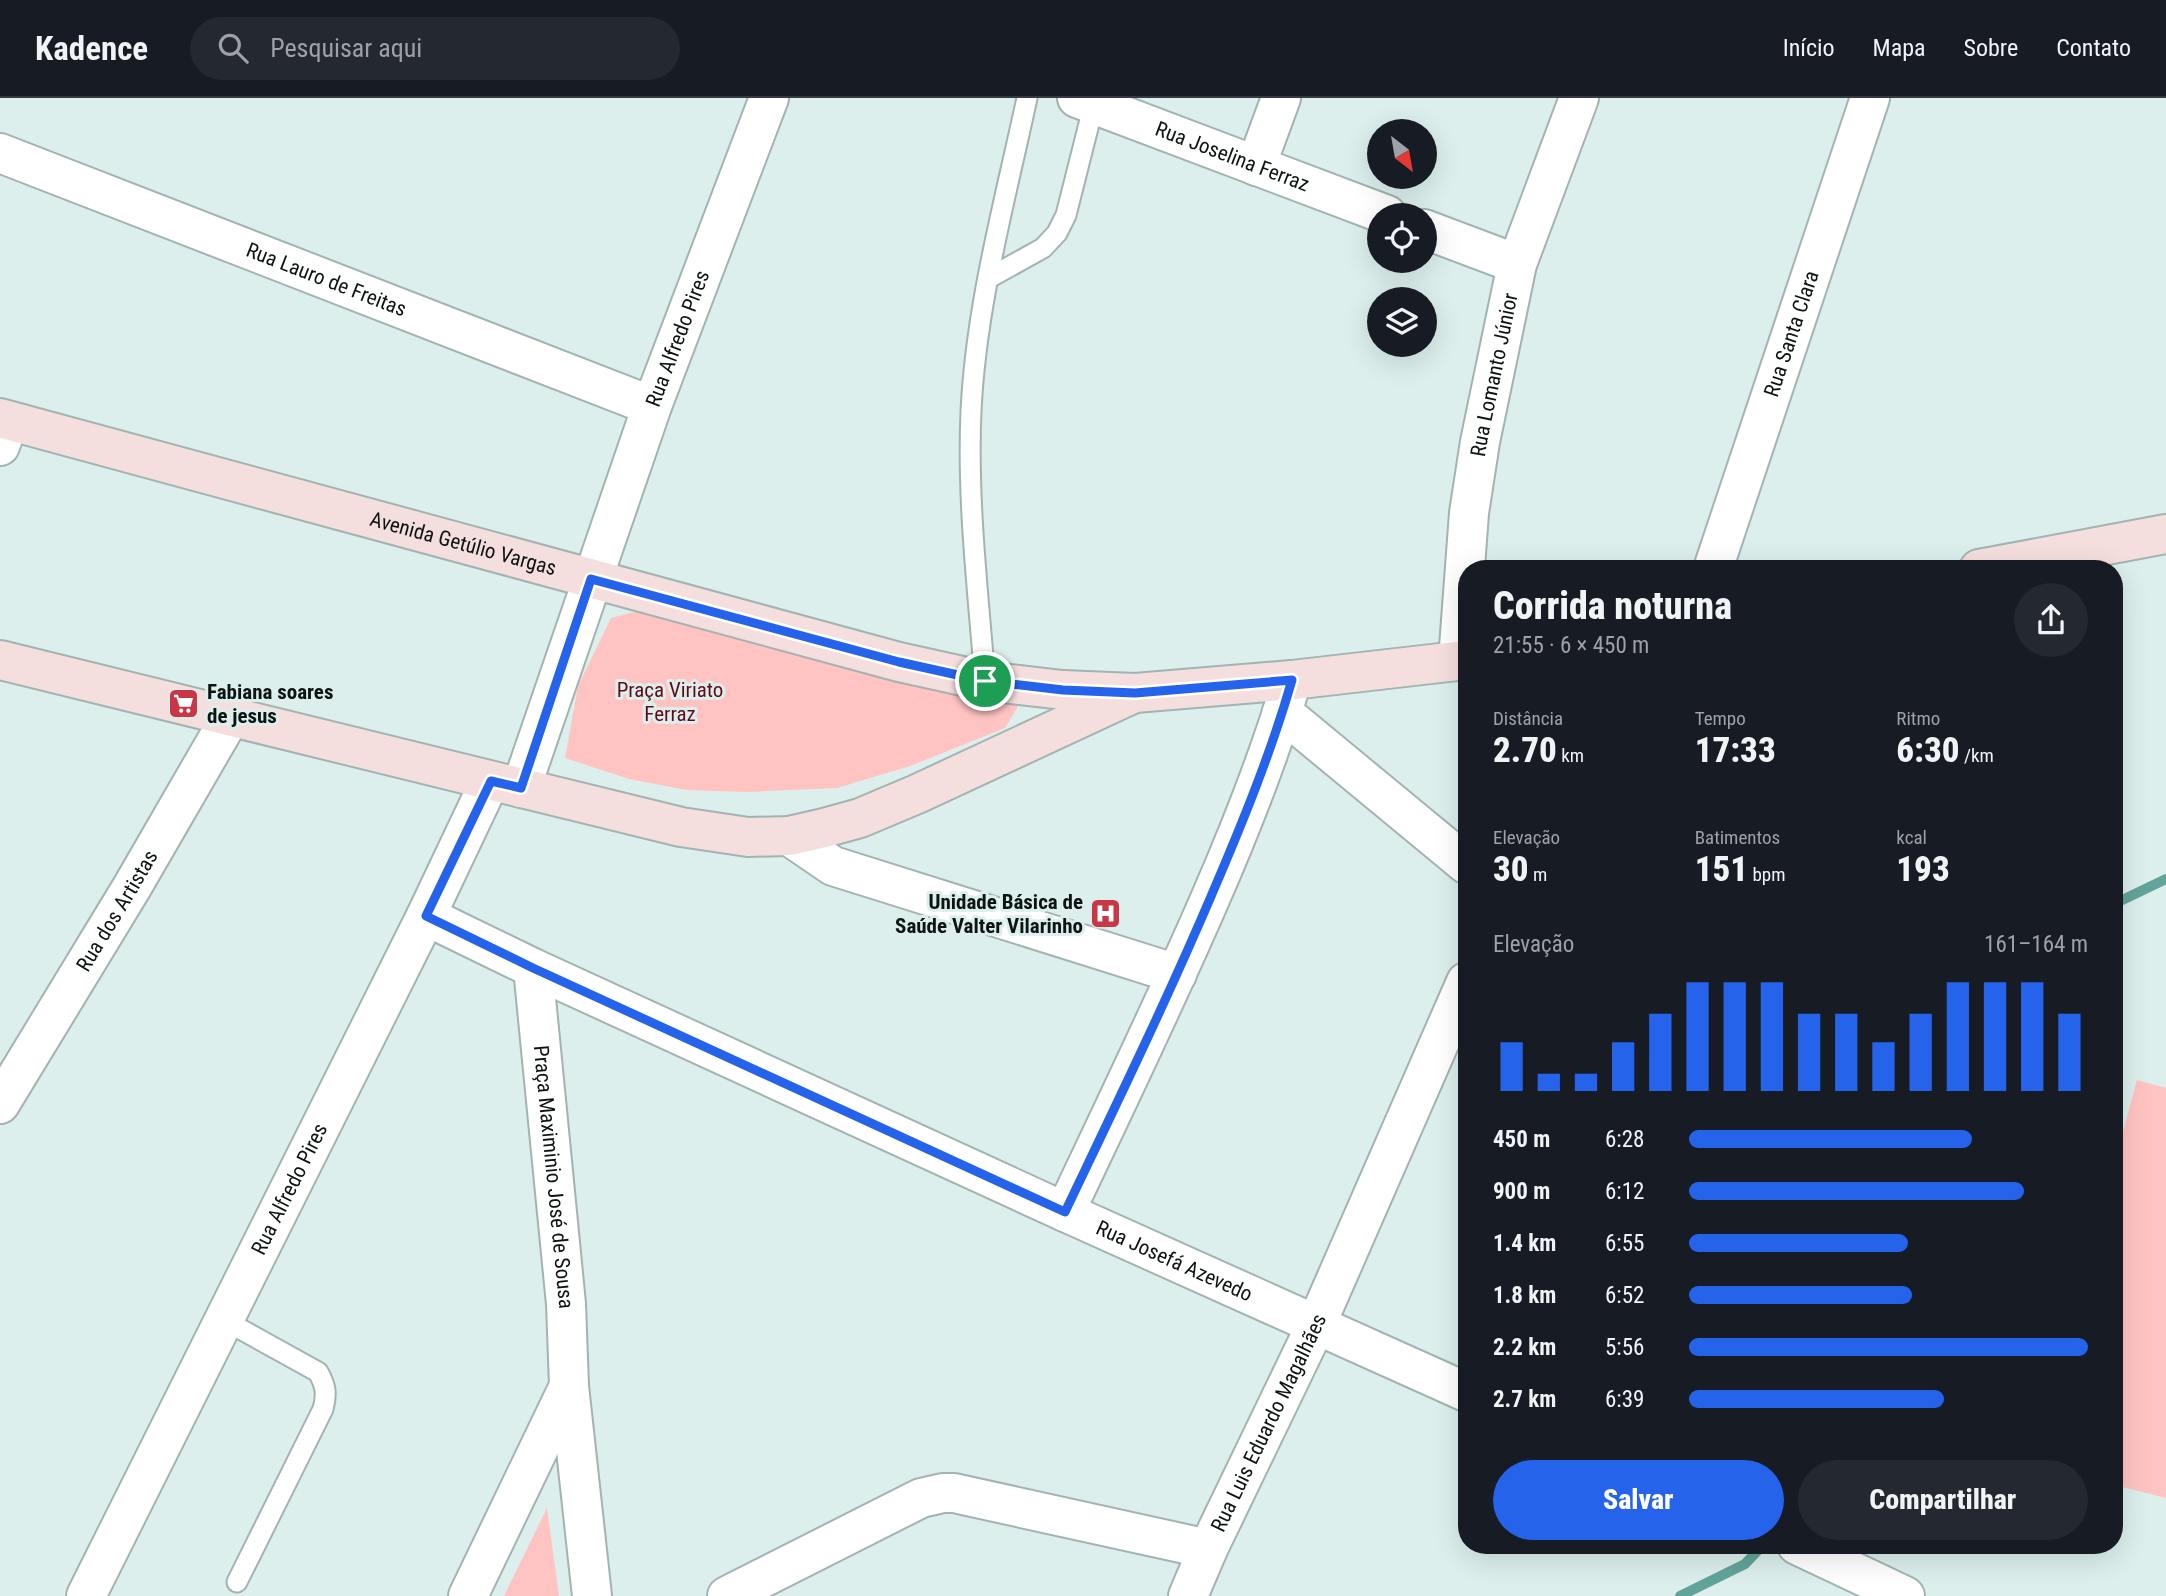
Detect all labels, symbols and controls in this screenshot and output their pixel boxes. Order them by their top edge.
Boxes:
search box [190,17,680,80]
text: Kadence [35,29,148,68]
icon: search [214,29,252,67]
text: Pesquisar aqui [270,33,422,63]
text: Início [1783,34,1835,62]
text: Mapa [1873,34,1926,62]
text: Sobre [1964,34,2018,62]
text: Contato [2056,34,2131,62]
street label: Rua Joselina Ferraz [1152,117,1313,197]
north arrow [1367,119,1437,189]
map controls [1367,119,1437,357]
button: locate [1367,203,1437,273]
street label: Rua Lauro de Freitas [243,238,410,321]
street label: Rua Alfredo Pires [641,267,714,410]
street label: Rua Santa Clara [1759,268,1824,400]
button: layers [1367,287,1437,357]
street label: Rua Lomanto Júnior [1466,291,1523,458]
street label: Avenida Getúlio Vargas [368,507,559,580]
button: share [2014,583,2088,657]
text: Corrida noturna [1493,584,1732,628]
text: 21:55 · 6 × 450 m [1493,632,1649,659]
pin [955,651,1015,711]
icon: arrive [966,662,1004,700]
park label: Praça Viriato Ferraz [617,678,723,726]
place label: Fabiana soares de jesus [207,680,333,728]
supermarket icon: Fabiana soares de jesus [167,687,201,721]
text: Distância [1493,707,1563,730]
text: Tempo [1695,707,1746,730]
text: Ritmo [1896,707,1940,730]
text: 2.70 [1493,730,1557,771]
text: 17:33 [1695,730,1776,771]
text: 6:30 [1896,730,1960,771]
text: km [1557,744,1584,767]
text: /km [1960,744,1994,767]
text: Elevação [1493,826,1560,849]
text: Batimentos [1695,826,1780,849]
text: kcal [1896,826,1927,849]
street label: Rua dos Artistas [72,846,163,976]
text: 30 [1493,849,1529,890]
text: 151 [1695,849,1748,890]
text: 193 [1896,849,1950,890]
text: m [1529,863,1547,886]
text: bpm [1748,863,1785,886]
place label: Unidade Básica de Saúde Valter Vilarinho [895,890,1083,938]
hospital icon: Unidade Básica de Saúde Valter Vilarinho [1089,897,1123,931]
text: Elevação [1493,931,1574,958]
text: 161–164 m [1984,931,2088,958]
street label: Praça Maximinio José de Sousa [529,1044,578,1310]
street label: Rua Alfredo Pires [247,1119,332,1259]
text: 450 m [1493,1126,1550,1153]
text: 6:28 [1605,1126,1644,1153]
text: 900 m [1493,1178,1550,1205]
text: 6:12 [1605,1178,1644,1205]
street label: Rua Josefá Azevedo [1092,1216,1256,1307]
text: 1.4 km [1493,1230,1556,1257]
text: 6:55 [1605,1230,1644,1257]
text: 1.8 km [1493,1282,1556,1309]
text: 6:52 [1605,1282,1644,1309]
street label: Rua Luis Eduardo Magalhães [1206,1310,1331,1536]
text: 2.2 km [1493,1334,1556,1361]
text: 5:56 [1605,1334,1644,1361]
text: 2.7 km [1493,1386,1556,1413]
text: 6:39 [1605,1386,1644,1413]
button: Salvar [1493,1460,1784,1540]
button: Compartilhar [1798,1460,2088,1540]

